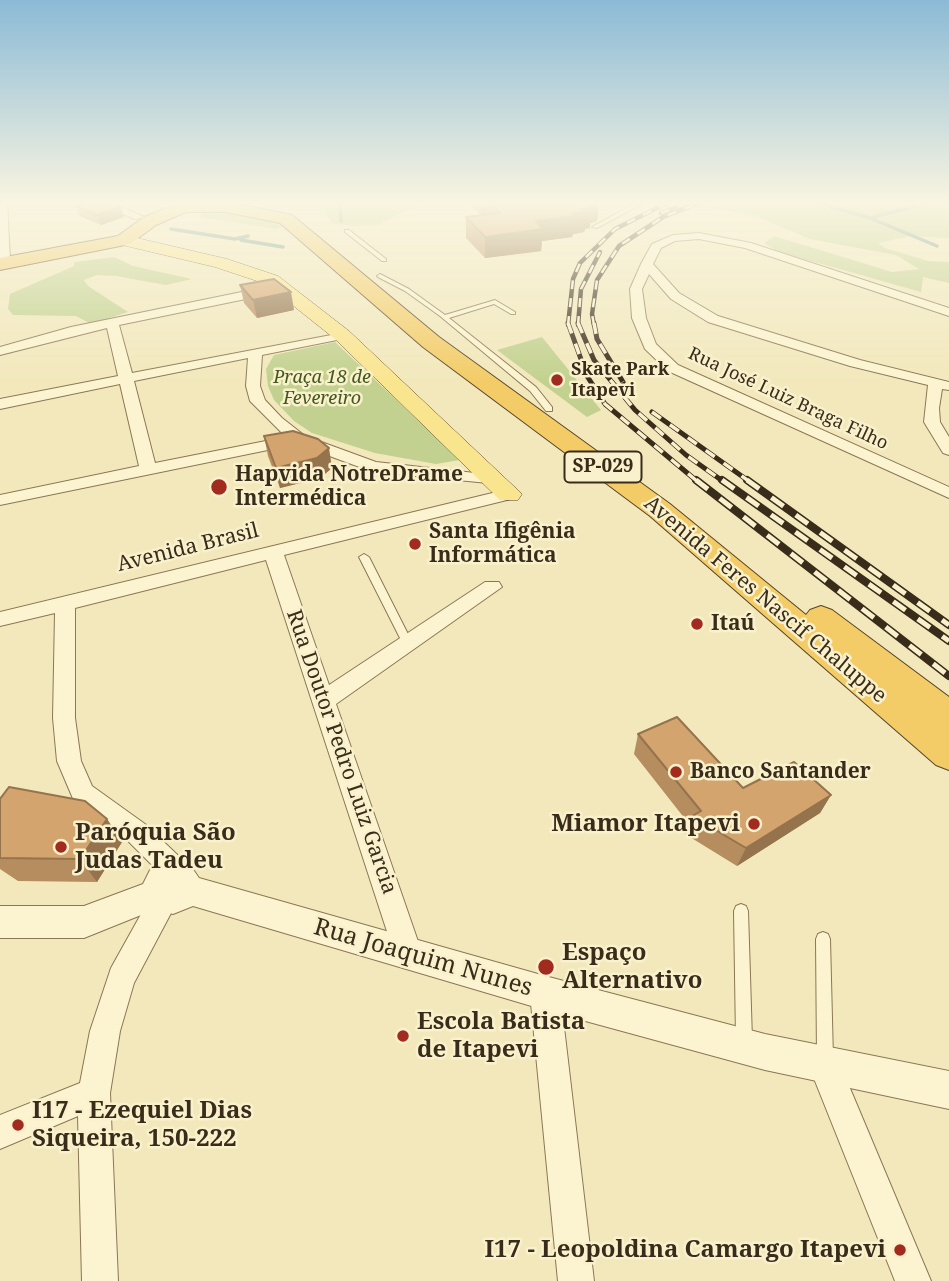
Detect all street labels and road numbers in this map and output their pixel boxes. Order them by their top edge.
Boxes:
street label: Rua José Luiz Braga Filho [685,343,891,455]
road number: SP-029 [564,452,642,482]
street label: Avenida Feres Nascif Chaluppe [639,491,891,709]
street label: Avenida Brasil [115,518,261,578]
street label: Rua Doutor Pedro Luiz Garcia [280,606,402,898]
street label: Rua Joaquim Nunes [310,913,536,1003]

